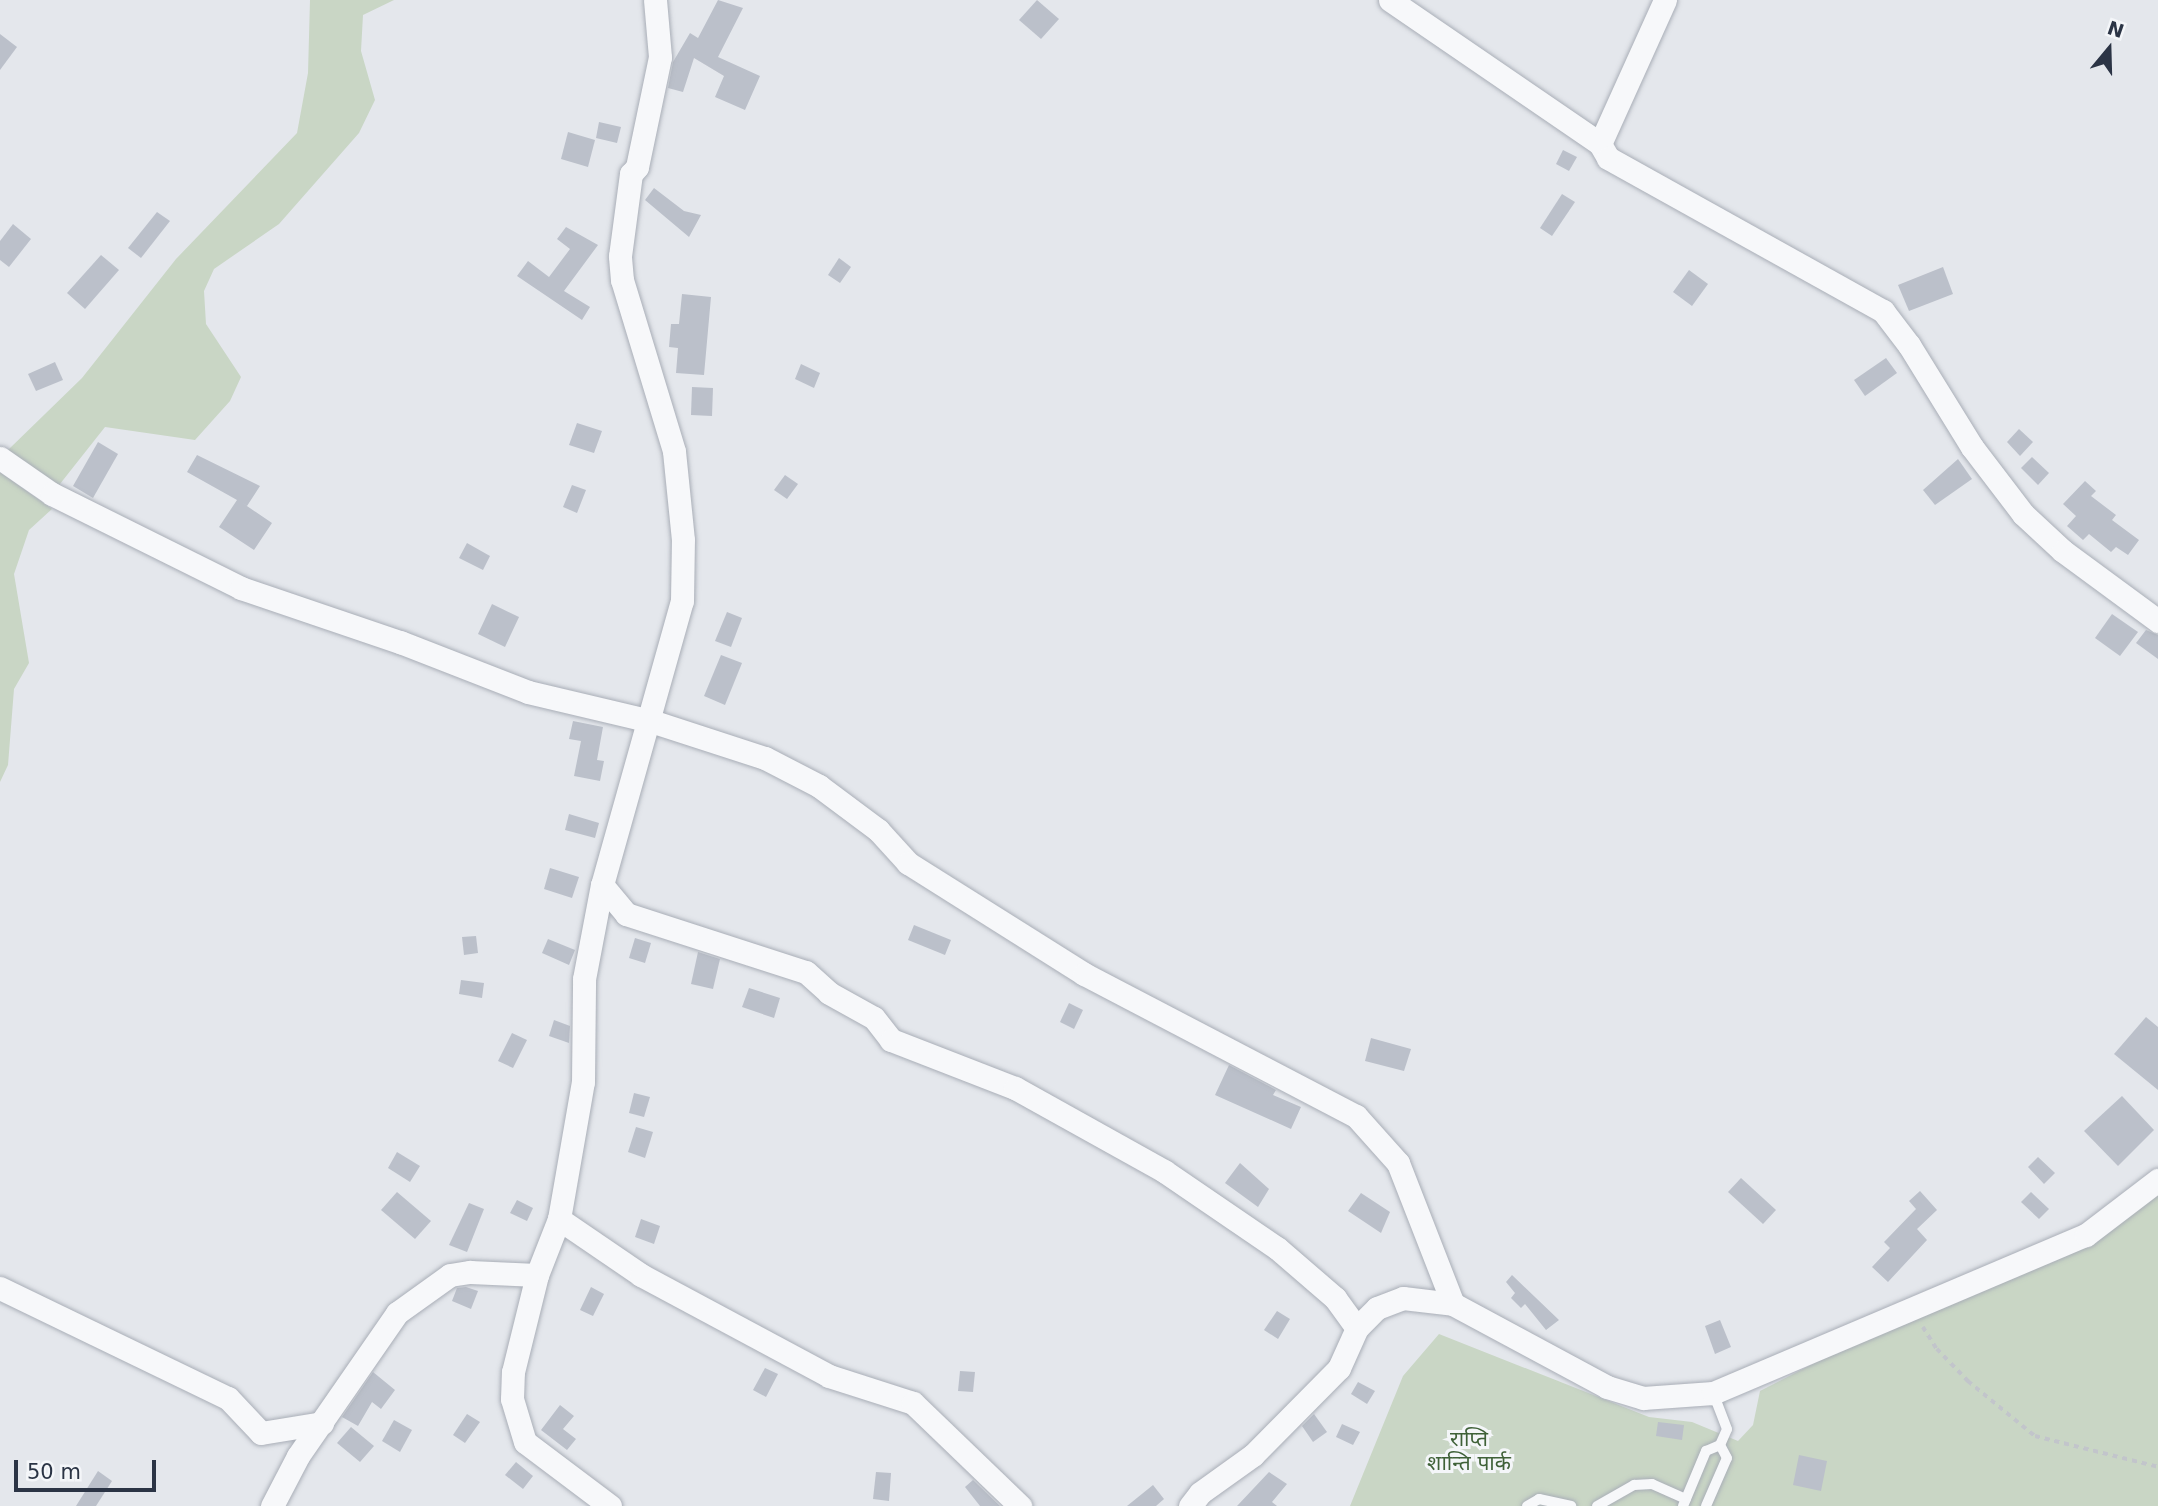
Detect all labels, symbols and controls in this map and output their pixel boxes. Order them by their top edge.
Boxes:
north arrow [2074,14,2144,84]
text: N [2105,16,2127,42]
park label: राप्ति शान्ति पार्क [1427,1426,1511,1476]
scale bar [18,1446,159,1490]
text: 50 m [27,1460,81,1484]

